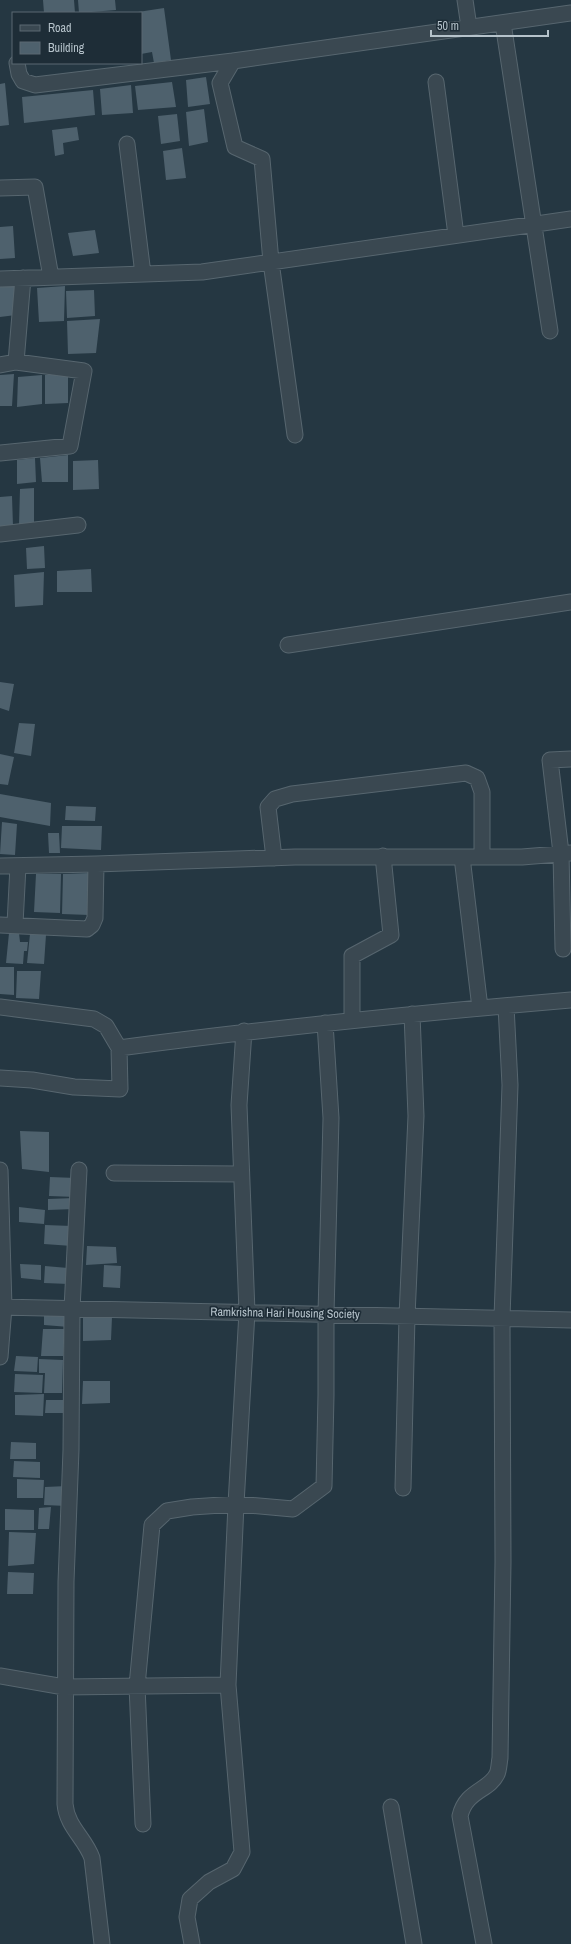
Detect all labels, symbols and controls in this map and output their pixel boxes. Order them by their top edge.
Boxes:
legend [12,12,142,64]
scale bar [431,12,548,38]
text: 50 m [437,18,459,34]
text: Road [48,20,72,36]
text: Building [48,40,85,56]
street label: Ramkrishna Hari Housing Society [210,1304,360,1322]

